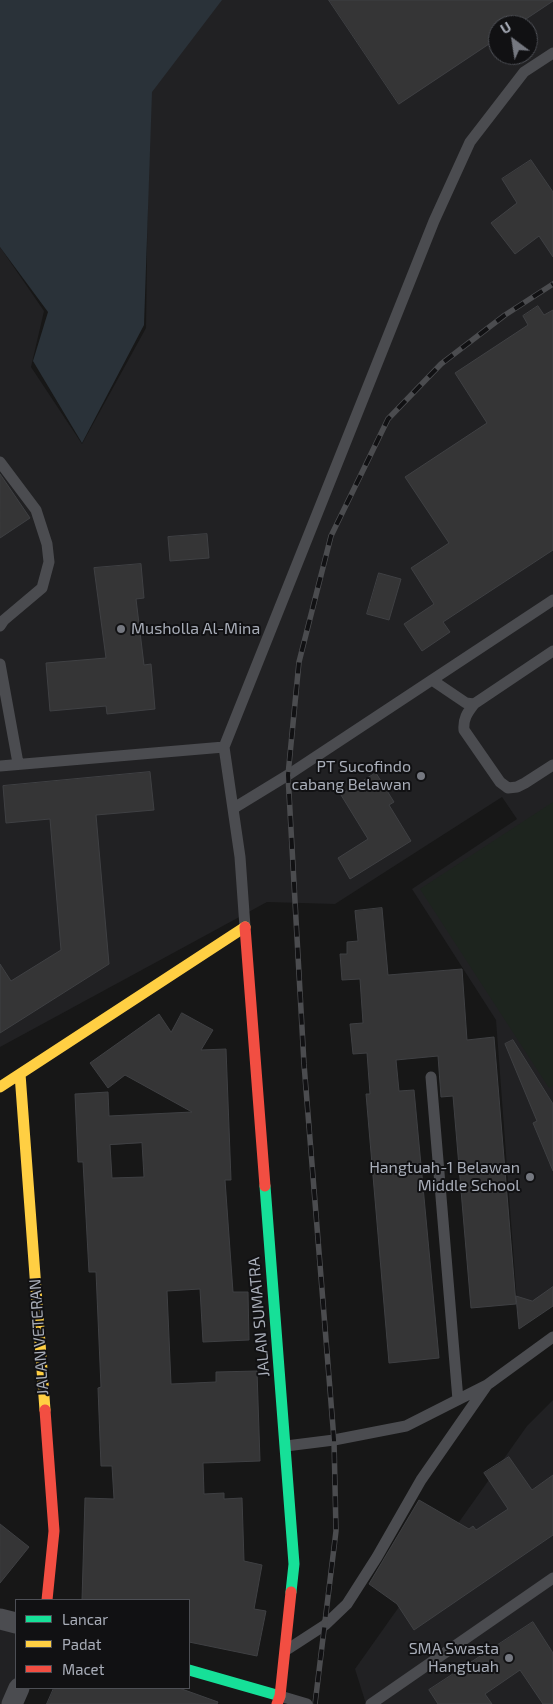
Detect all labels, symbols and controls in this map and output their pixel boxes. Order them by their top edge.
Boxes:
north arrow [488,15,538,65]
text: U [497,18,514,37]
place label: Musholla Al-Mina [131,619,260,639]
marker: Musholla Al-Mina [115,623,127,635]
place label: PT Sucofindo cabang Belawan [291,757,411,795]
marker: PT Sucofindo cabang Belawan [415,770,427,782]
place label: Hangtuah-1 Belawan Middle School [369,1158,520,1196]
marker: Hangtuah-1 Belawan Middle School [524,1171,536,1183]
street label: JALAN SUMATRA [244,1256,274,1378]
street label: JALAN VETERAN [25,1278,53,1396]
legend [15,1599,190,1689]
text: Lancar [62,1610,108,1628]
text: Padat [62,1635,102,1653]
place label: SMA Swasta Hangtuah [409,1639,499,1677]
marker: SMA Swasta Hangtuah [503,1652,515,1664]
text: Macet [62,1660,104,1678]

